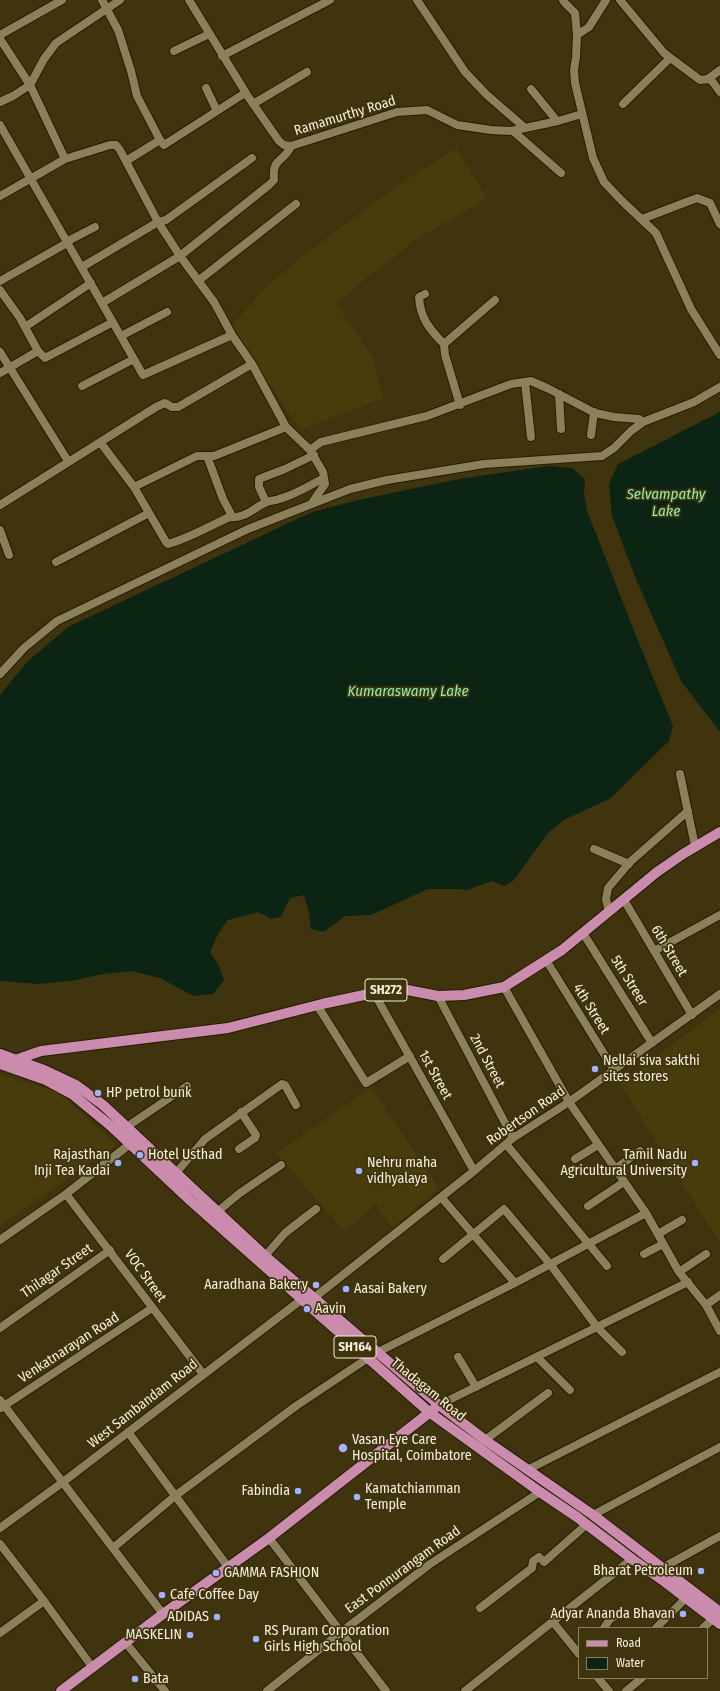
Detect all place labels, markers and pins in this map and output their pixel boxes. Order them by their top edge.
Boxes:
place label: Nellai siva sakthi sites stores [603,1053,700,1086]
marker: Nellai siva sakthi sites stores [590,1064,600,1074]
place label: HP petrol bunk [106,1085,192,1101]
marker: HP petrol bunk [93,1088,103,1098]
place label: Rajasthan Inji Tea Kadai [34,1147,110,1180]
place label: Hotel Usthad [148,1147,223,1163]
place label: Tamil Nadu Agricultural University [560,1147,687,1180]
marker: Hotel Usthad [135,1150,145,1160]
place label: Nehru maha vidhyalaya [367,1155,437,1188]
marker: Rajasthan Inji Tea Kadai [113,1158,123,1168]
marker: Tamil Nadu Agricultural University [690,1158,700,1168]
marker: Nehru maha vidhyalaya [354,1166,364,1176]
place label: Aaradhana Bakery [204,1277,308,1293]
marker: Aaradhana Bakery [311,1280,321,1290]
place label: Aasai Bakery [354,1281,427,1297]
marker: Aasai Bakery [341,1284,351,1294]
place label: Aavin [315,1301,346,1317]
marker: Aavin [302,1304,312,1314]
place label: Vasan Eye Care Hospital, Coimbatore [352,1432,472,1464]
marker: Vasan Eye Care Hospital, Coimbatore [337,1442,349,1454]
place label: Kamatchiamman Temple [365,1481,461,1514]
place label: Fabindia [242,1483,290,1499]
marker: Fabindia [293,1486,303,1496]
marker: Kamatchiamman Temple [352,1492,362,1502]
place label: Bharat Petroleum [593,1563,693,1579]
place label: GAMMA FASHION [224,1565,319,1581]
marker: Bharat Petroleum [696,1566,706,1576]
marker: GAMMA FASHION [211,1568,221,1578]
place label: Cafe Coffee Day [170,1587,259,1603]
marker: Cafe Coffee Day [157,1590,167,1600]
place label: Adyar Ananda Bhavan [550,1606,675,1622]
place label: ADIDAS [168,1609,209,1625]
marker: Adyar Ananda Bhavan [678,1609,688,1619]
marker: ADIDAS [212,1612,222,1622]
place label: RS Puram Corporation Girls High School [264,1623,389,1656]
place label: MASKELIN [125,1627,182,1643]
marker: MASKELIN [185,1630,195,1640]
marker: RS Puram Corporation Girls High School [251,1634,261,1644]
place label: Bata [143,1671,169,1687]
marker: Bata [130,1674,140,1684]

